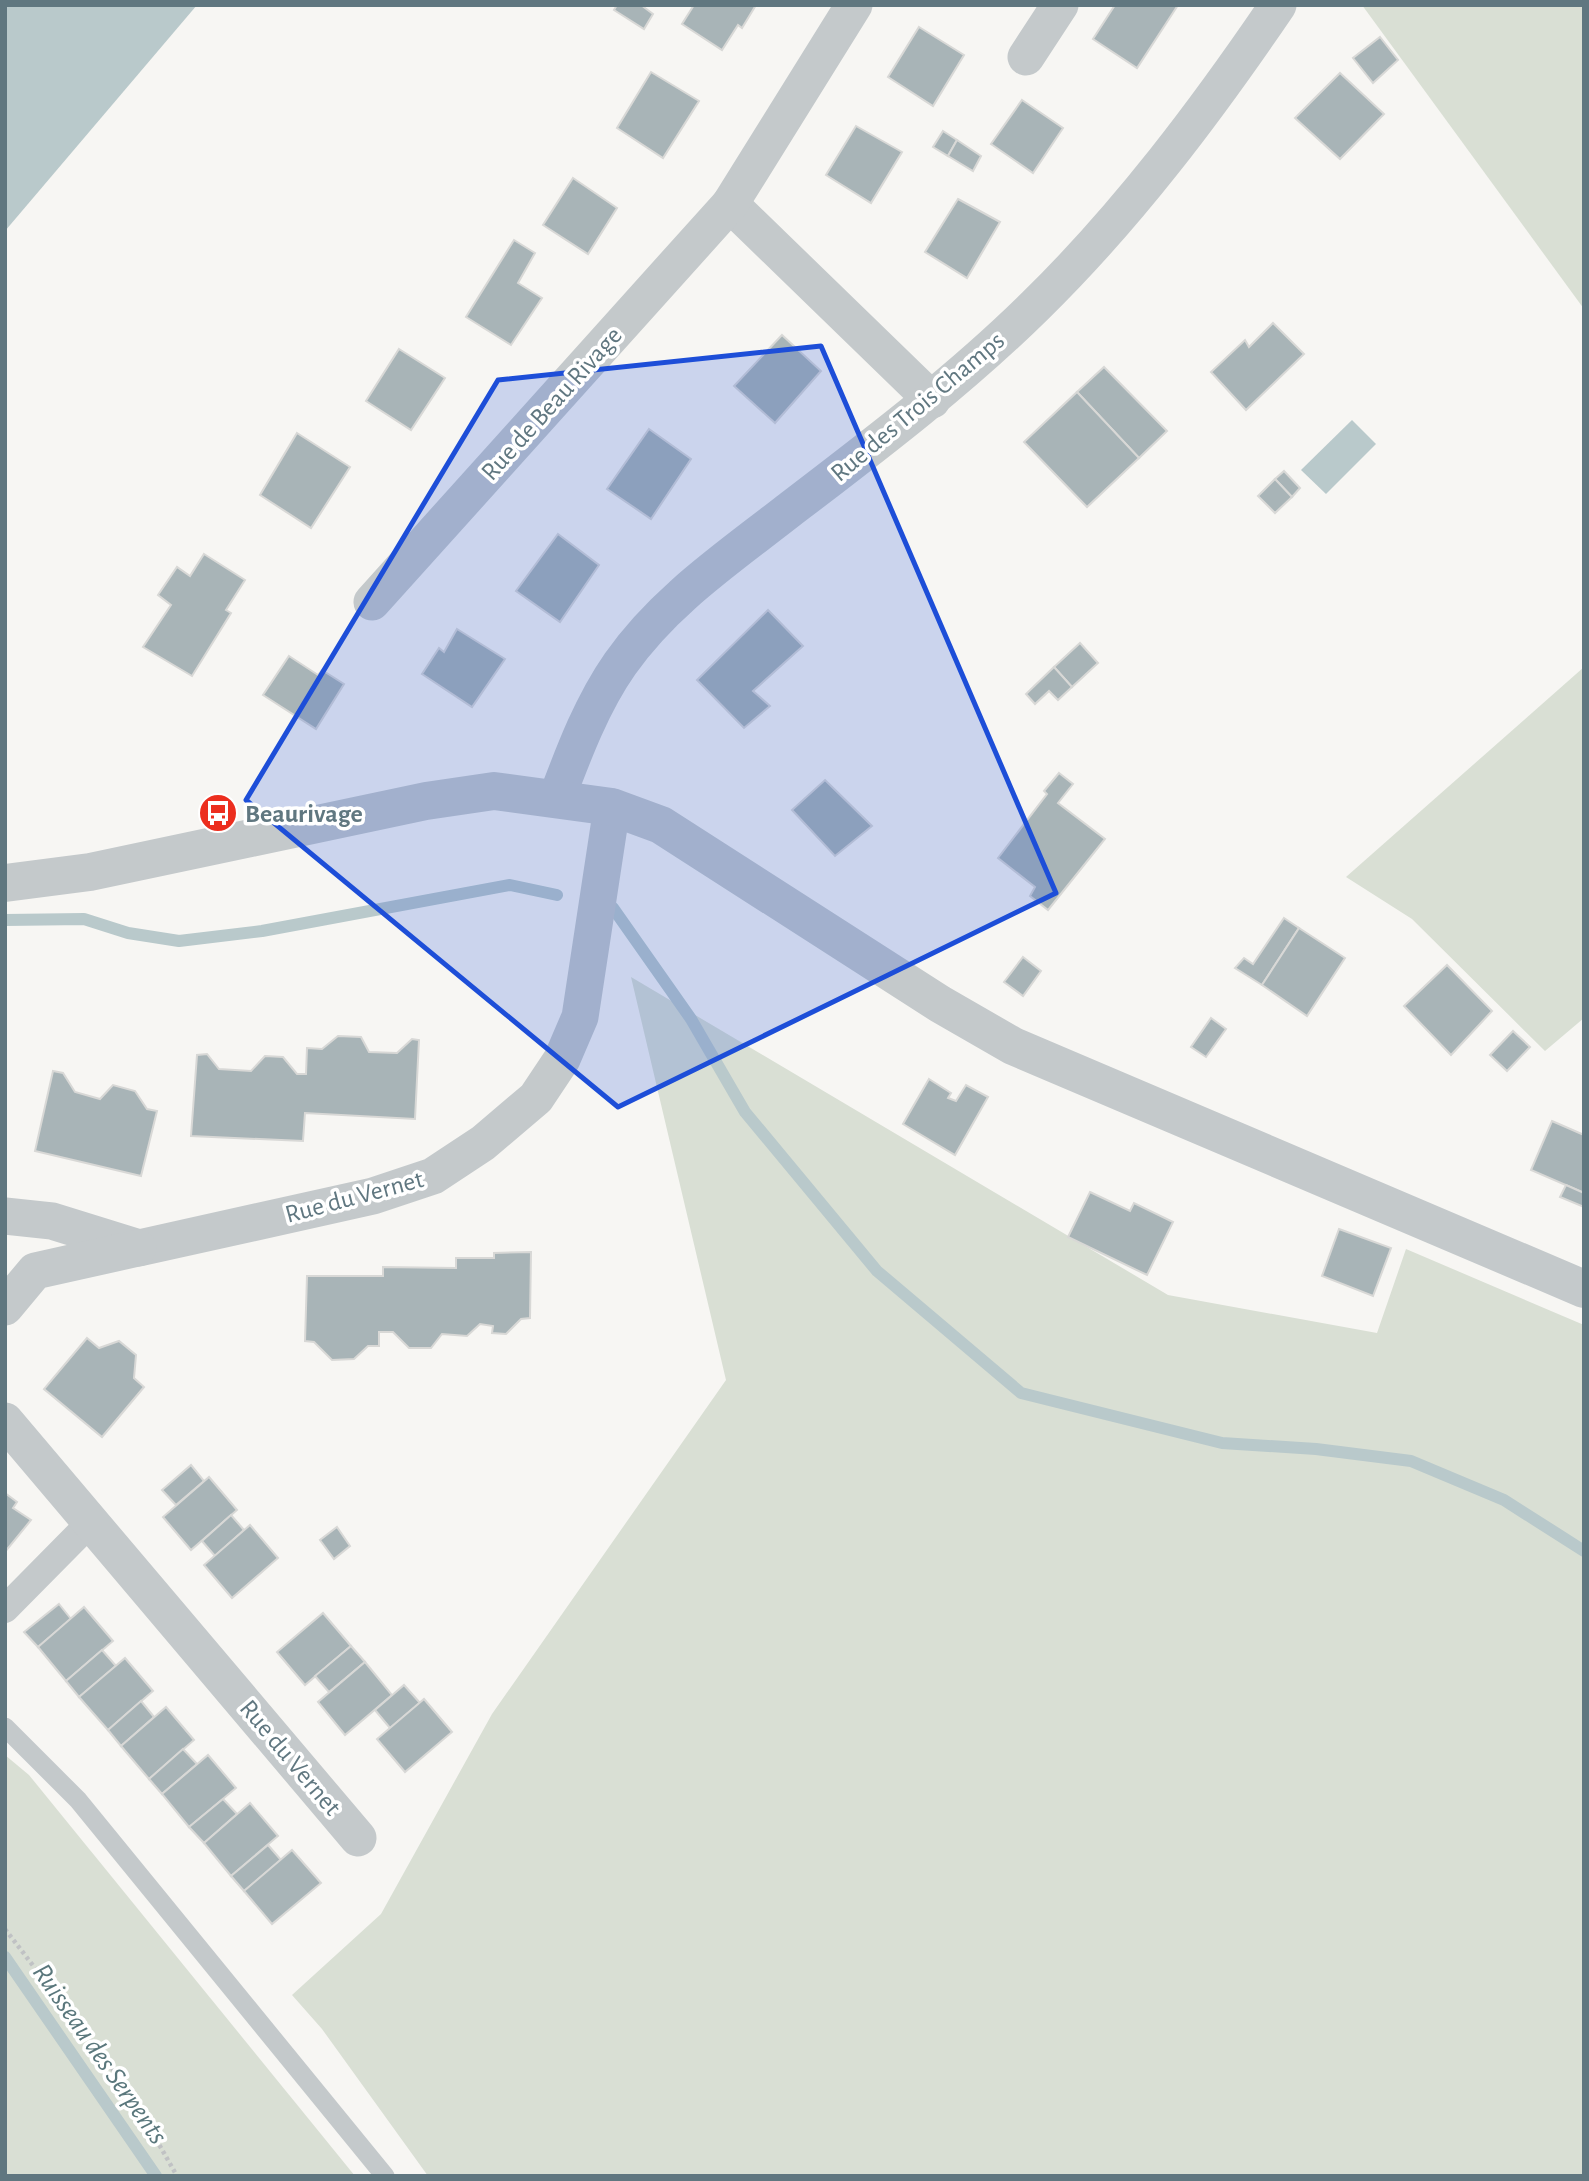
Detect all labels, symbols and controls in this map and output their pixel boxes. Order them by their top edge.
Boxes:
street label: Rue de Beau Rivage [476,322,627,485]
street label: Rue des Trois Champs [826,327,1009,487]
bus stop icon: Beaurivage [197,792,239,834]
place label: Beaurivage [245,801,363,827]
street label: Rue du Vernet [282,1166,426,1228]
street label: Rue du Vernet [235,1695,346,1820]
water label: Ruisseau des Serpents [27,1959,172,2150]

